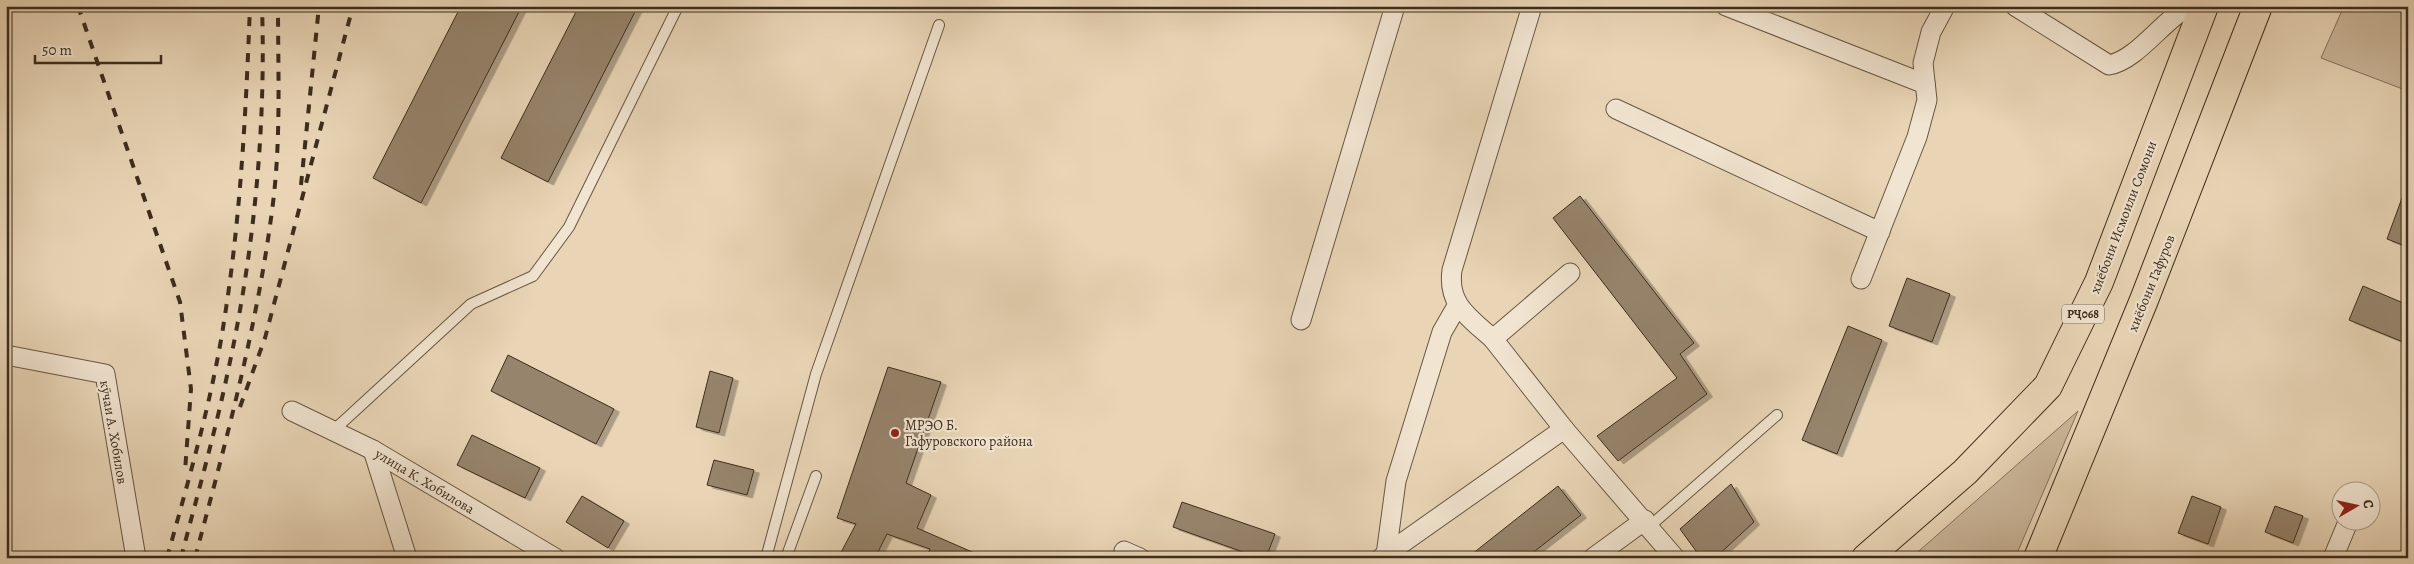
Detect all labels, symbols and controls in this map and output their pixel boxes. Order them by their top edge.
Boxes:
scale bar [35,32,161,64]
text: 50 m [42,40,72,60]
street label: хиёбони Исмоили Сомони [2086,138,2161,296]
street label: хиёбони Гафуров [2123,231,2180,335]
road number: РҶ068 [2062,304,2104,324]
street label: кӯчаи А. Хобилов [95,379,132,486]
place label: МРЭО Б. Гафуровского района [905,416,1033,451]
marker: МРЭО Б. Гафуровского района [889,427,901,439]
street label: улица К. Хобилова [371,444,478,519]
north arrow [2332,482,2382,532]
text: С [2358,498,2378,510]

